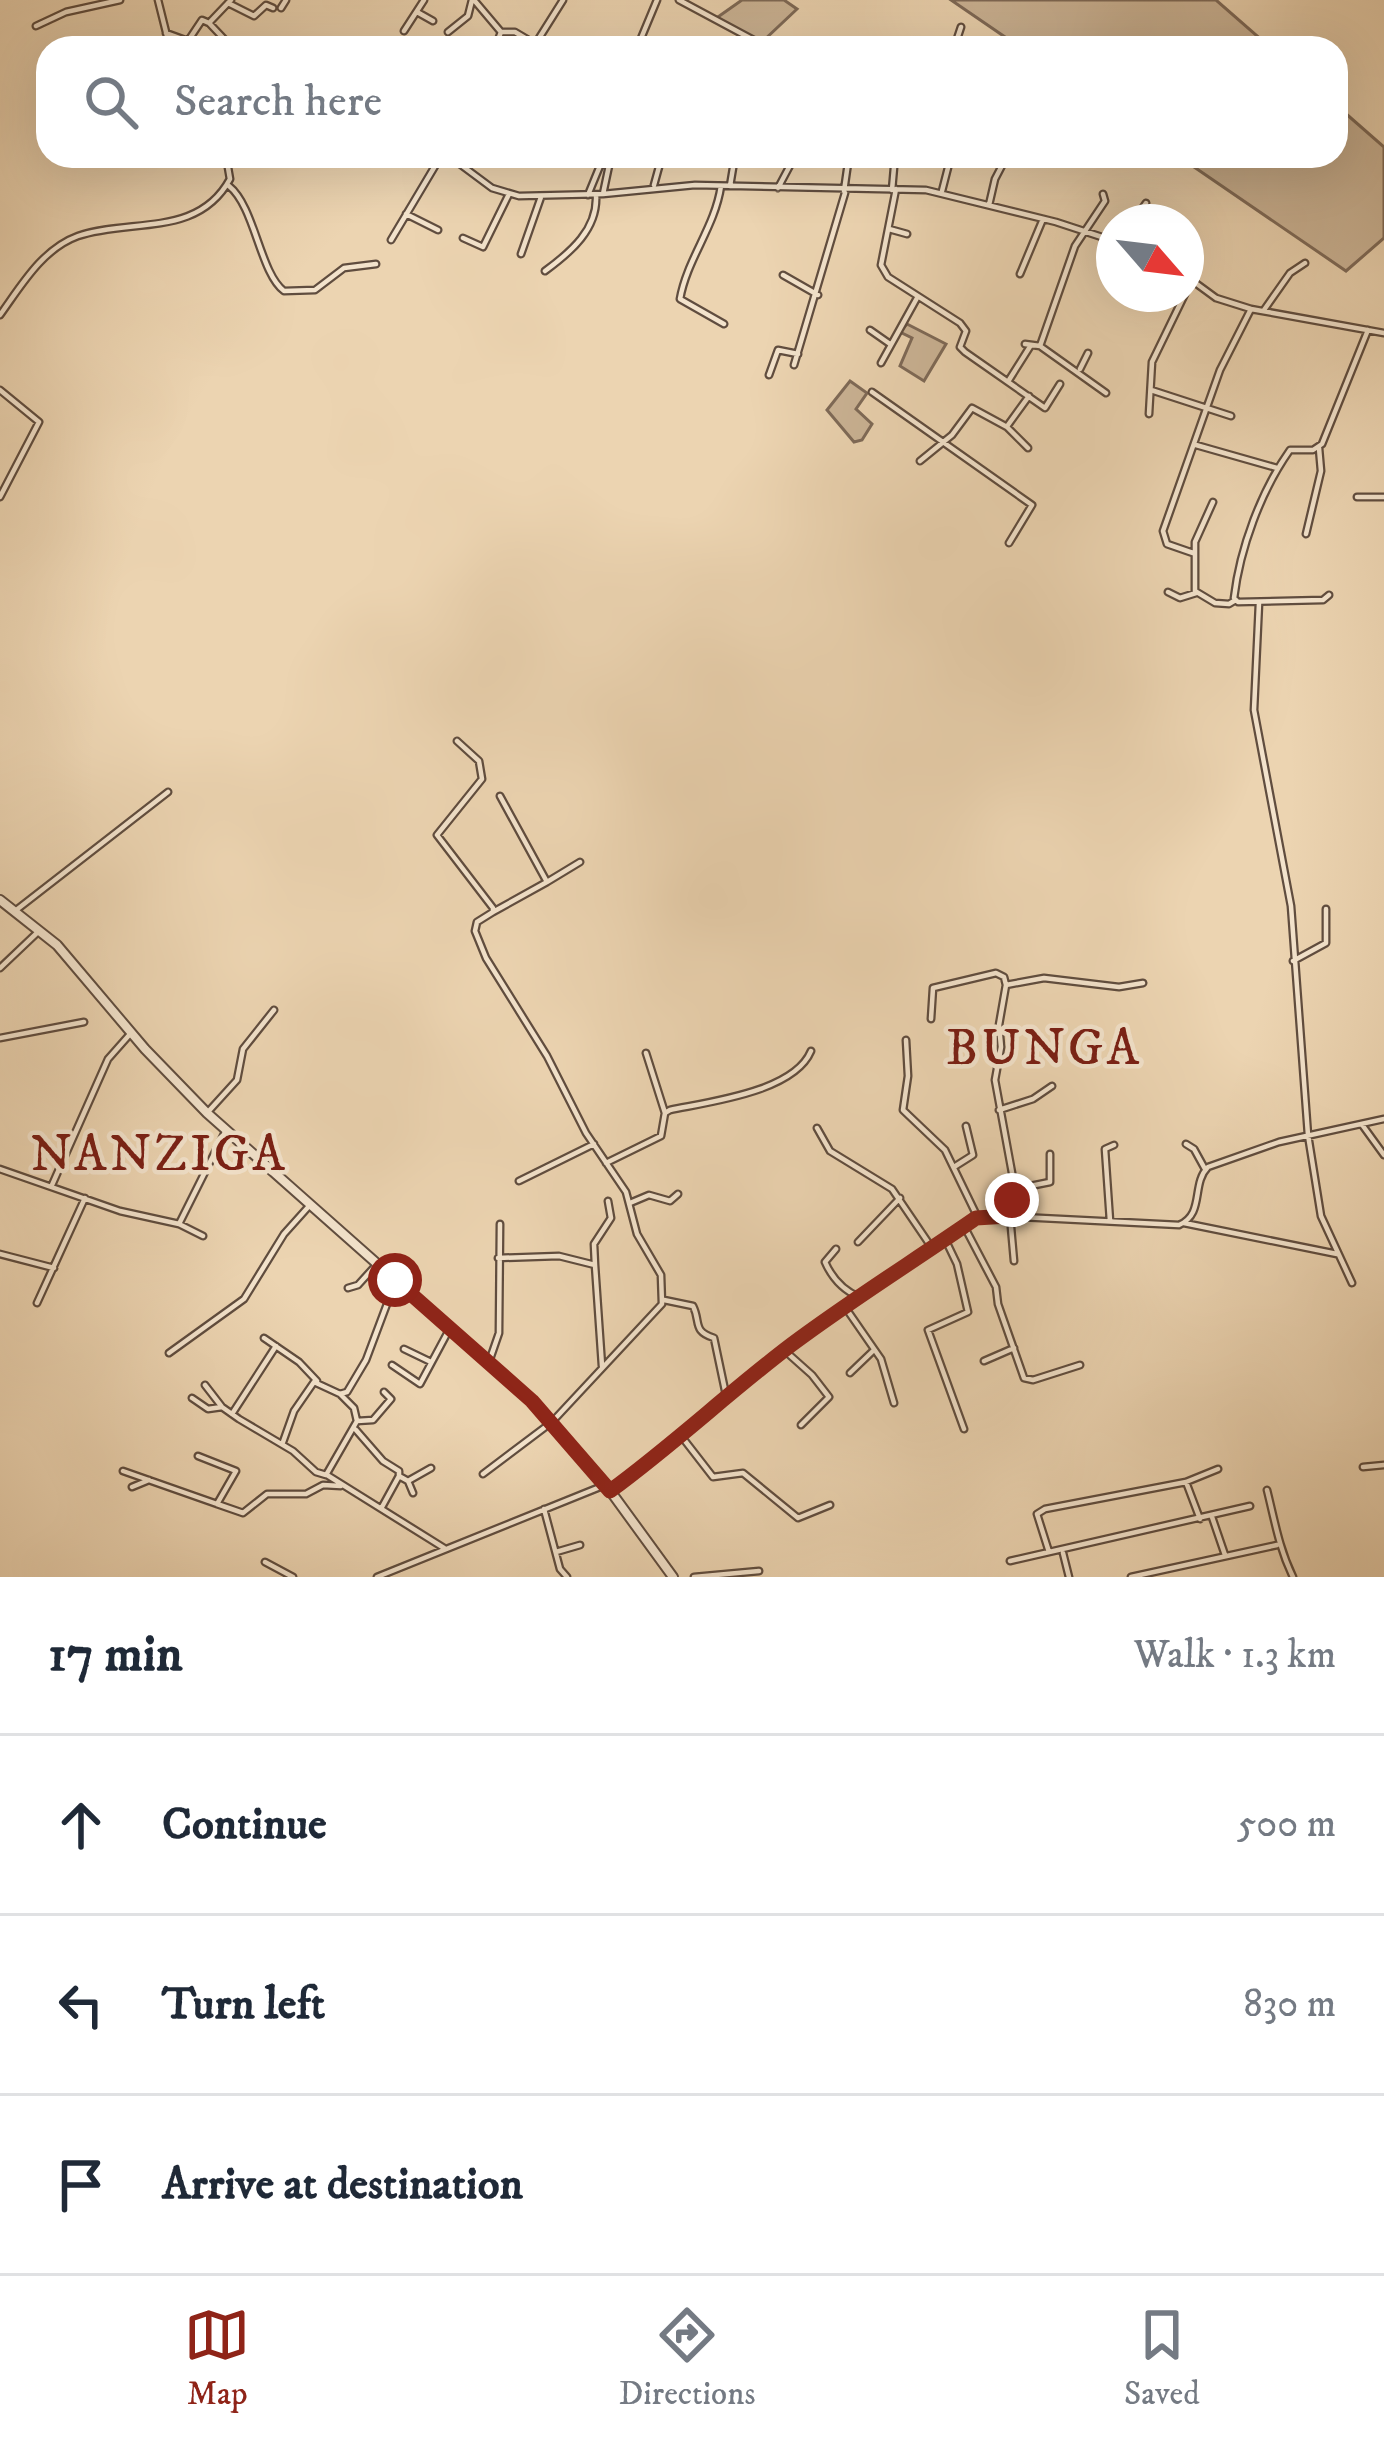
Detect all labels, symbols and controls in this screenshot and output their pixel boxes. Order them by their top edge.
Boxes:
search box [36,36,1348,168]
icon: search [78,69,144,135]
text: Search here [174,74,382,130]
north arrow [1096,204,1204,312]
district label: BUNGA [946,1017,1142,1081]
district label: NANZIGA [30,1123,288,1187]
route end [985,1173,1039,1227]
route start [368,1253,422,1307]
text: 17 min [48,1623,183,1687]
text: Walk · 1.3 km [1134,1631,1336,1680]
icon: ahead [48,1792,114,1858]
text: Continue [162,1797,327,1853]
text: 500 m [1237,1800,1336,1849]
icon: left [48,1972,114,2038]
text: Turn left [162,1977,325,2033]
text: 830 m [1243,1980,1336,2029]
icon: arrive [48,2152,114,2218]
text: Arrive at destination [162,2157,523,2213]
tab: Map [184,2302,250,2415]
tab: Directions [619,2302,755,2415]
tab: Saved [1124,2302,1200,2415]

